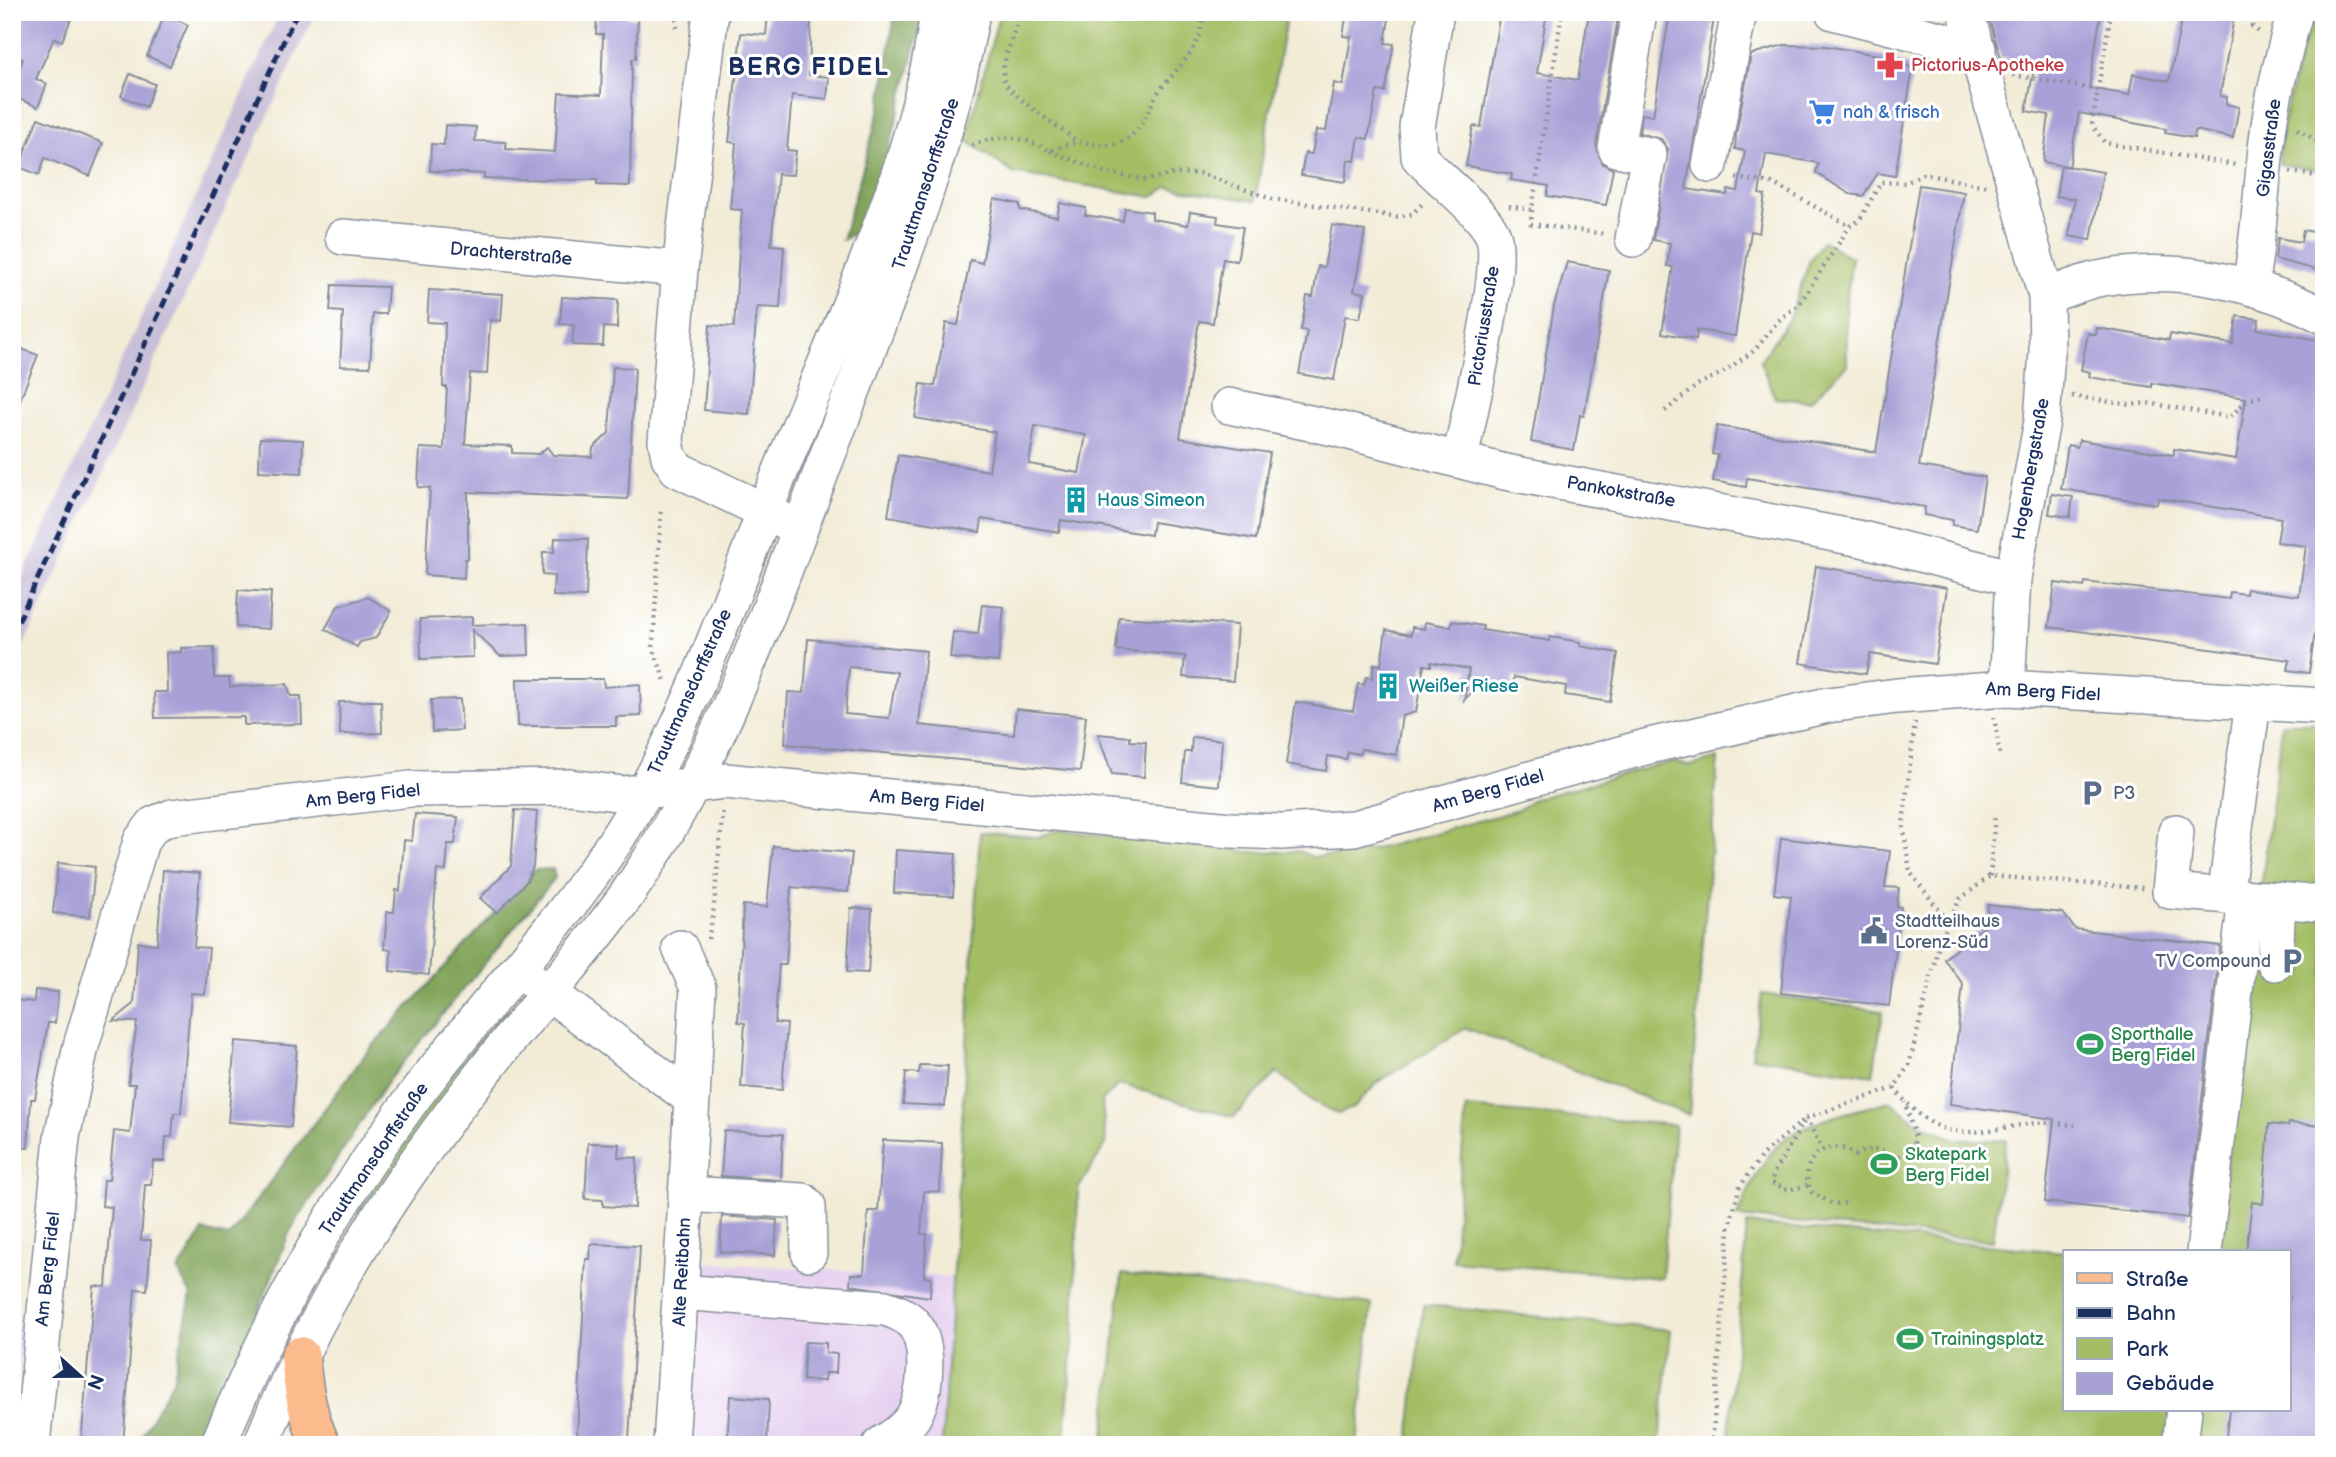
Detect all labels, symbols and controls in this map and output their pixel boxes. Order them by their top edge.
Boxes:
pharmacy icon: Pictorius-Apotheke [1875,50,1905,80]
district label: BERG FIDEL [728,53,890,82]
place label: Pictorius-Apotheke [1911,55,2064,76]
street label: Trauttmansdorffstraße [888,95,964,272]
supermarket icon: nah & frisch [1807,97,1837,127]
street label: Gigasstraße [2253,97,2285,198]
place label: nah & frisch [1843,102,1940,123]
street label: Drachterstraße [449,238,573,270]
street label: Pictoriusstraße [1464,264,1504,388]
street label: Hogenbergstraße [2008,396,2054,542]
street label: Pankokstraße [1565,472,1677,512]
building icon: Haus Simeon [1061,485,1091,515]
place label: Haus Simeon [1097,490,1205,511]
street label: Trauttmansdorffstraße [644,606,736,778]
building icon: Weißer Riese [1373,671,1403,701]
place label: Weißer Riese [1409,676,1519,697]
street label: Am Berg Fidel [1985,679,2101,705]
street label: Am Berg Fidel [1430,765,1546,817]
parking icon: P3 [2077,778,2107,808]
street label: Am Berg Fidel [305,780,421,812]
place label: P3 [2113,783,2135,804]
street label: Am Berg Fidel [869,786,985,816]
place label: Stadtteilhaus Lorenz-Süd [1895,911,2000,953]
public building icon: Stadtteilhaus Lorenz-Süd [1859,916,1889,946]
parking icon: TV Compound [2277,946,2307,976]
place label: TV Compound [2155,951,2271,972]
place label: Sporthalle Berg Fidel [2111,1024,2195,1066]
sports icon: Sporthalle Berg Fidel [2075,1029,2105,1059]
street label: Trauttmansdorffstraße [315,1079,433,1239]
place label: Skatepark Berg Fidel [1905,1144,1989,1186]
sports icon: Skatepark Berg Fidel [1869,1149,1899,1179]
street label: Am Berg Fidel [32,1211,64,1327]
street label: Alte Reitbahn [669,1217,695,1327]
legend [2063,1250,2290,1412]
text: Straße [2126,1267,2188,1292]
text: Bahn [2126,1301,2176,1326]
sports icon: Trainingsplatz [1895,1324,1925,1354]
place label: Trainingsplatz [1931,1329,2044,1350]
text: Park [2126,1337,2169,1362]
north arrow [46,1342,116,1412]
text: N [81,1371,108,1392]
text: Gebäude [2126,1371,2214,1396]

